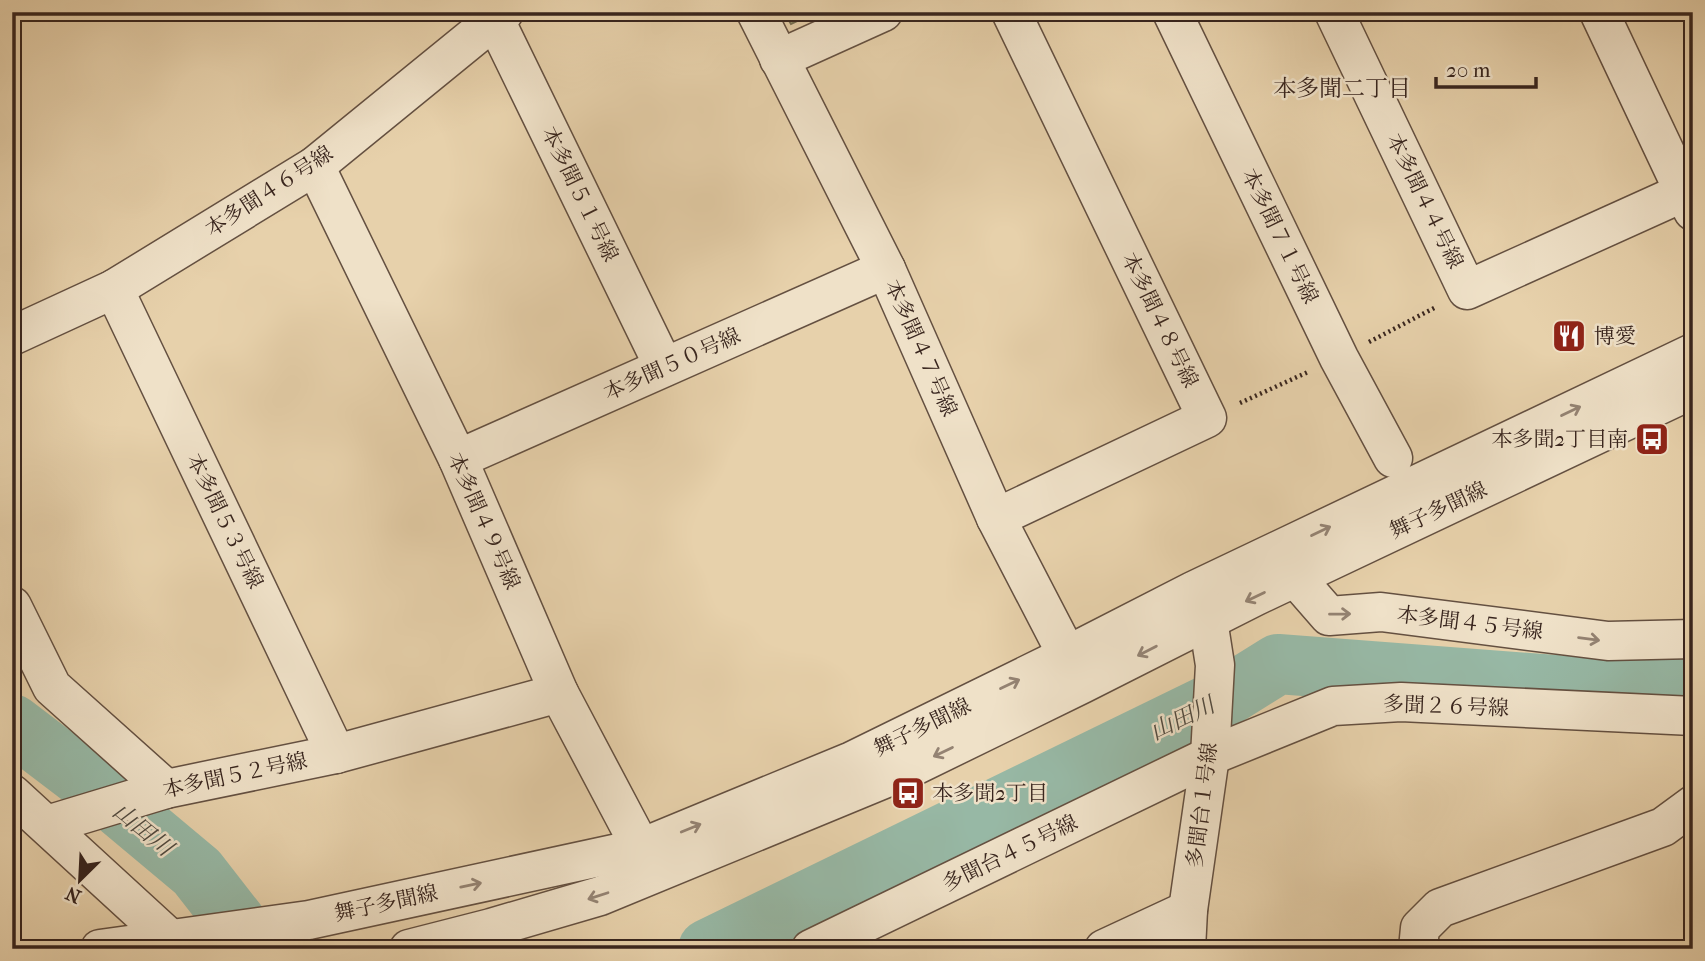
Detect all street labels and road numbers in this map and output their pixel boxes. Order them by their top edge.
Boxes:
street label: 本多聞５１号線 [537,123,623,265]
street label: 本多聞４４号線 [1382,130,1468,272]
street label: 本多聞４６号線 [201,141,337,241]
street label: 本多聞７１号線 [1237,165,1323,307]
street label: 本多聞４８号線 [1117,249,1203,391]
street label: 本多聞４７号線 [880,276,962,420]
street label: 本多聞５０号線 [600,323,744,405]
street label: 本多聞４９号線 [443,449,525,593]
street label: 本多聞５３号線 [182,450,268,592]
street label: 舞子多聞線 [1385,477,1491,543]
street label: 本多聞４５号線 [1396,602,1544,644]
street label: 多聞２６号線 [1383,692,1509,720]
street label: 舞子多聞線 [870,693,974,761]
street label: 多聞台１号線 [1182,741,1222,869]
street label: 本多聞５２号線 [161,748,309,802]
street label: 多聞台４５号線 [939,810,1081,896]
street label: 舞子多聞線 [332,880,440,926]

